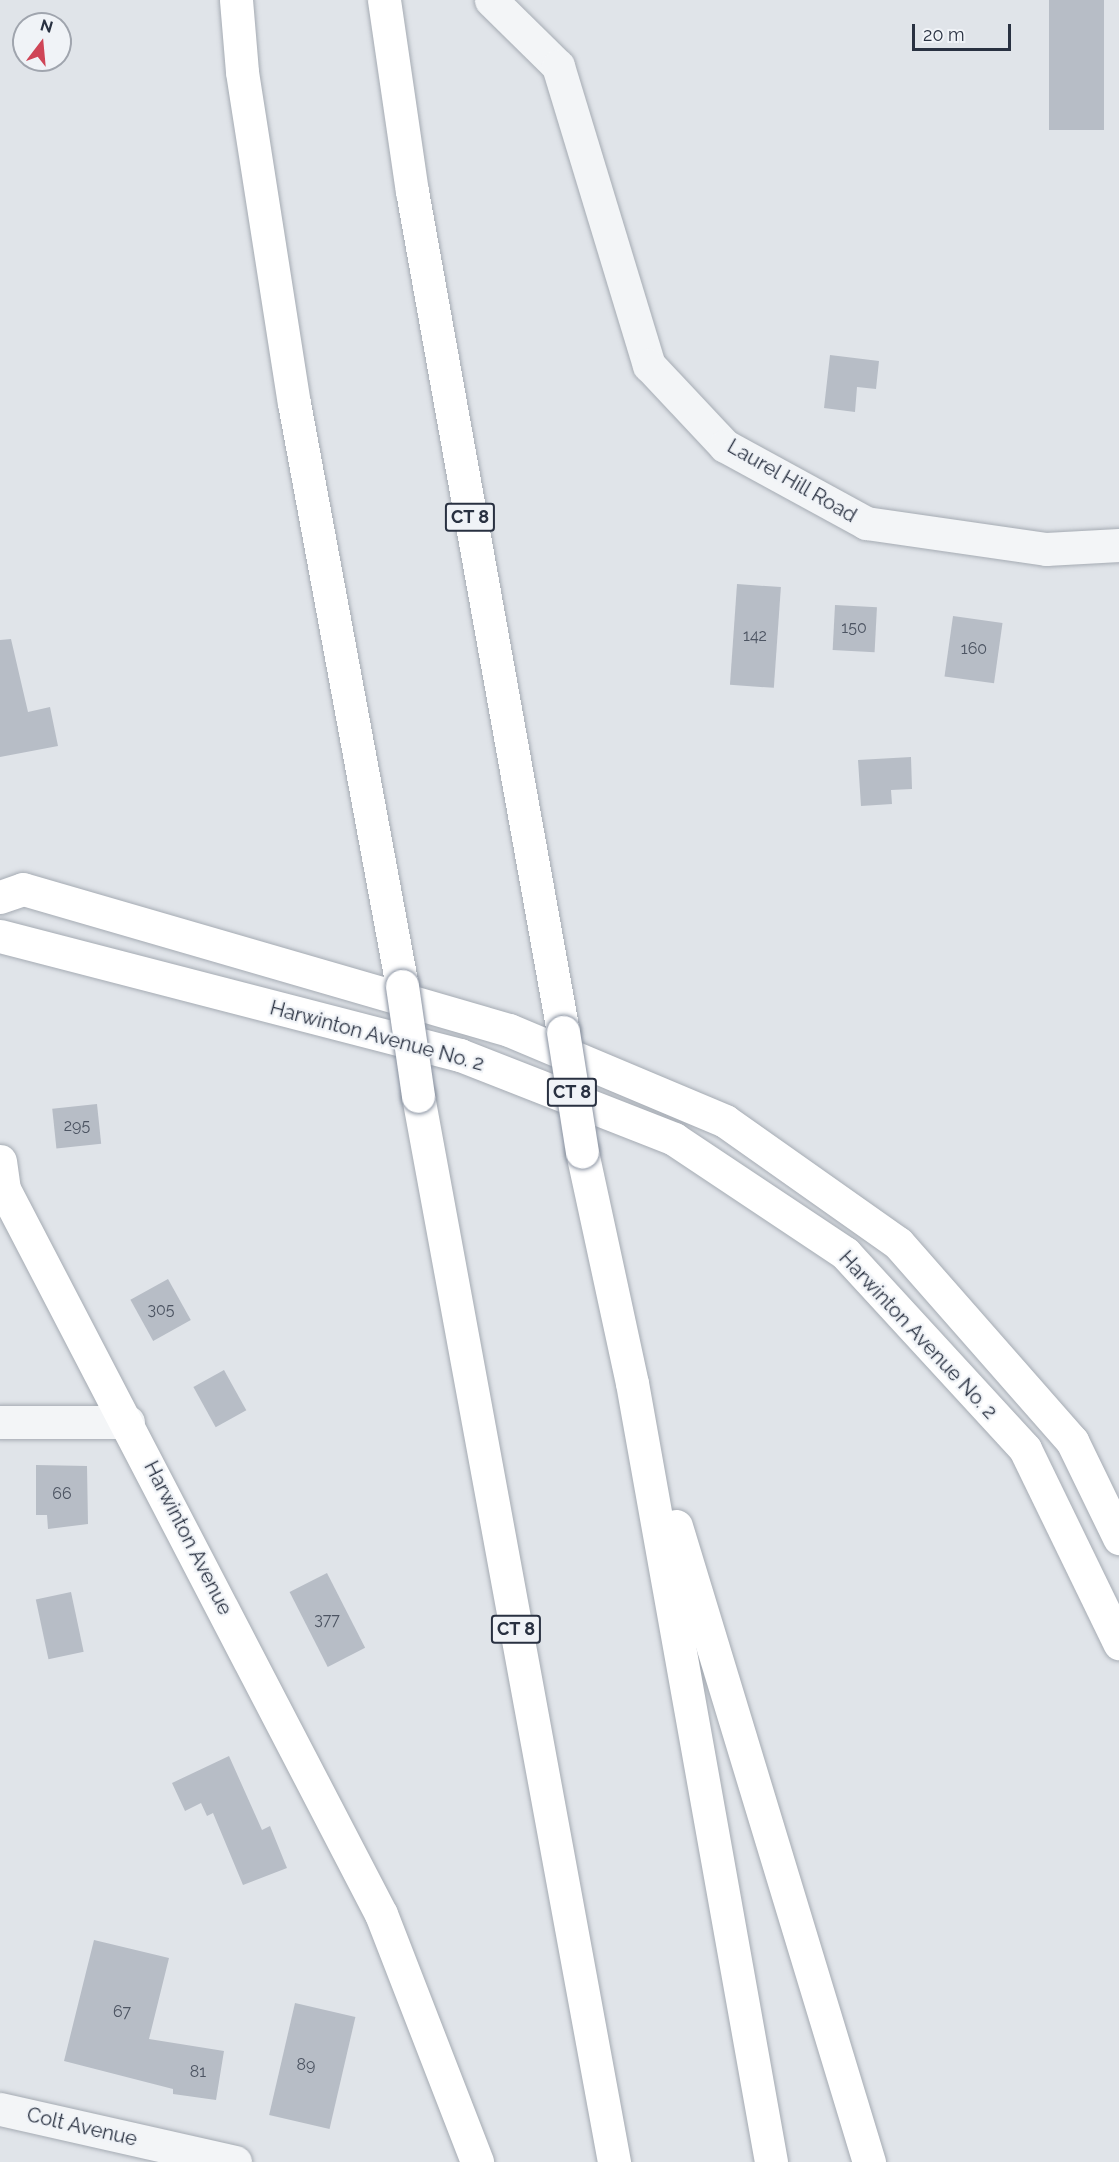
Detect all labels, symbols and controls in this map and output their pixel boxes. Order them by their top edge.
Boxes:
north arrow [12,12,72,72]
scale bar [915,12,1014,50]
text: N [38,15,55,37]
text: 20 m [923,24,965,45]
street label: Laurel Hill Road [723,434,861,528]
road number: CT 8 [444,502,496,532]
house number: 150 [841,618,867,638]
house number: 142 [743,626,767,646]
house number: 160 [961,639,987,659]
street label: Harwinton Avenue No. 2 [267,996,487,1076]
road number: CT 8 [546,1077,598,1107]
house number: 295 [64,1116,90,1136]
street label: Harwinton Avenue No. 2 [834,1246,1002,1424]
house number: 305 [147,1300,175,1320]
street label: Harwinton Avenue [139,1457,237,1619]
house number: 66 [52,1484,72,1504]
house number: 377 [314,1610,340,1630]
road number: CT 8 [490,1614,542,1644]
house number: 67 [113,2002,131,2022]
house number: 89 [297,2055,315,2075]
house number: 81 [190,2062,206,2082]
street label: Colt Avenue [24,2103,140,2151]

